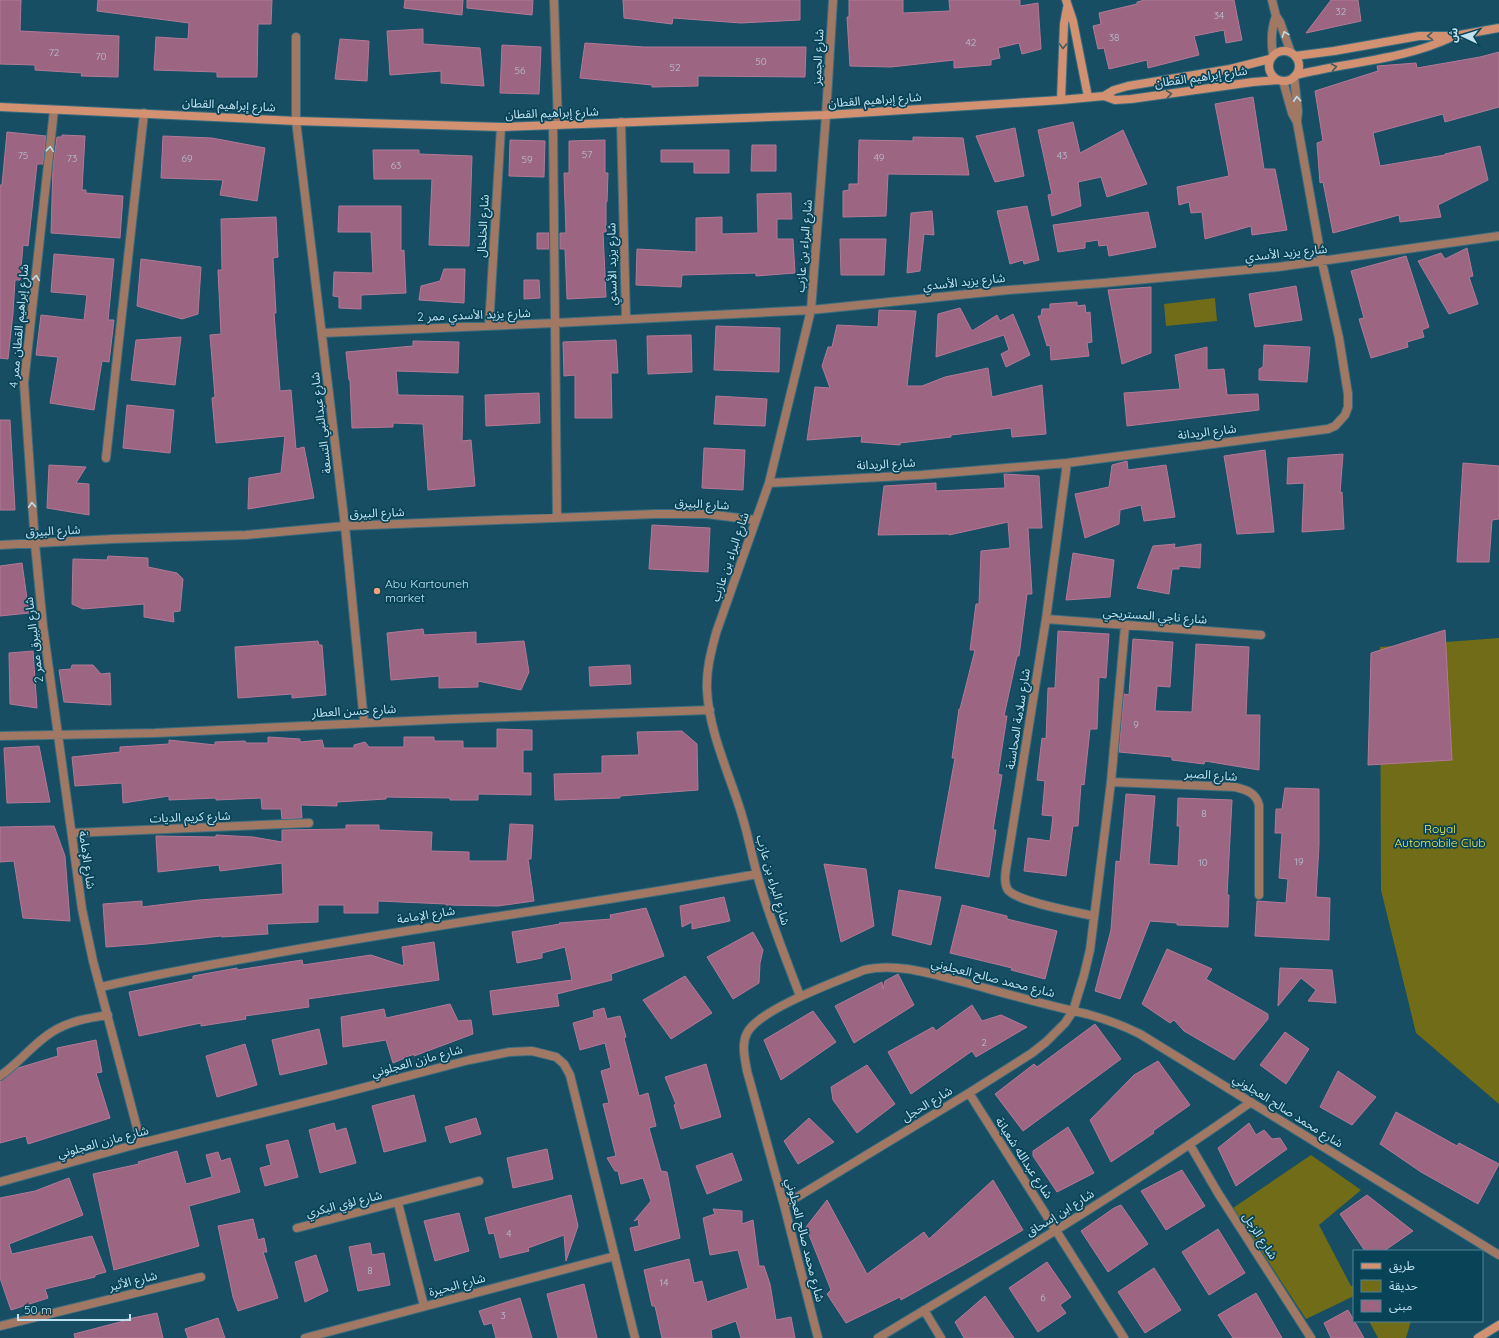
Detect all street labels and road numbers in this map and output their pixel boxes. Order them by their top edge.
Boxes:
street label: شارع الجميز [808,28,828,87]
street label: شارع إبراهيم القطان [1154,63,1249,92]
street label: شارع إبراهيم القطان [828,89,922,112]
street label: شارع إبراهيم القطان [182,95,276,116]
street label: شارع إبراهيم القطان [505,103,599,124]
street label: شارع الخلخال [473,194,494,258]
street label: شارع البراء بن عازب [792,199,817,293]
street label: شارع يزيد الأسدي [603,223,623,305]
street label: شارع يزيد الأسدي [1244,241,1328,267]
street label: شارع إبراهيم القطان ممر 4 [6,263,33,389]
street label: شارع يزيد الأسدي [922,270,1006,296]
street label: شارع يزيد الأسدي ممر 2 [417,305,531,327]
street label: شارع عبدالنبي التسعة [307,371,337,475]
street label: شارع الريدانة [1177,420,1237,445]
street label: شارع الريدانة [856,454,916,475]
street label: شارع البيرق [674,495,730,514]
street label: شارع البيرق [349,504,405,523]
street label: شارع البراء بن عازب [707,510,754,604]
street label: شارع البيرق [25,522,81,541]
street label: شارع البيرق ممر 2 [21,596,48,684]
street label: شارع ناجي المستريحي [1102,604,1208,629]
street label: شارع سلامة المحاسنة [1002,667,1035,771]
street label: شارع حسن العطار [310,701,397,722]
street label: شارع الصبر [1183,765,1238,786]
street label: شارع كريم الديات [149,808,231,827]
street label: شارع الإمامة [74,830,99,890]
street label: شارع البراء بن عازب [751,833,794,927]
street label: شارع الإمامة [396,903,456,928]
street label: شارع محمد صالح العجلوني [929,955,1057,1003]
street label: شارع مازن العجلوني [370,1041,465,1083]
street label: شارع محمد صالح العجلوني [1229,1071,1346,1153]
street label: شارع الحجل [899,1083,956,1126]
street label: شارع عبدالله شعبانة [991,1114,1056,1202]
street label: شارع مازن العجلوني [56,1122,151,1164]
street label: شارع محمد صالح العجلوني [780,1176,828,1304]
street label: شارع ابن إسحاق [1023,1186,1098,1241]
street label: شارع لؤي البكري [304,1187,384,1223]
street label: شارع الزجل [1238,1210,1281,1263]
street label: شارع الأثير [106,1267,159,1296]
street label: شارع البحيرة [427,1270,487,1301]

